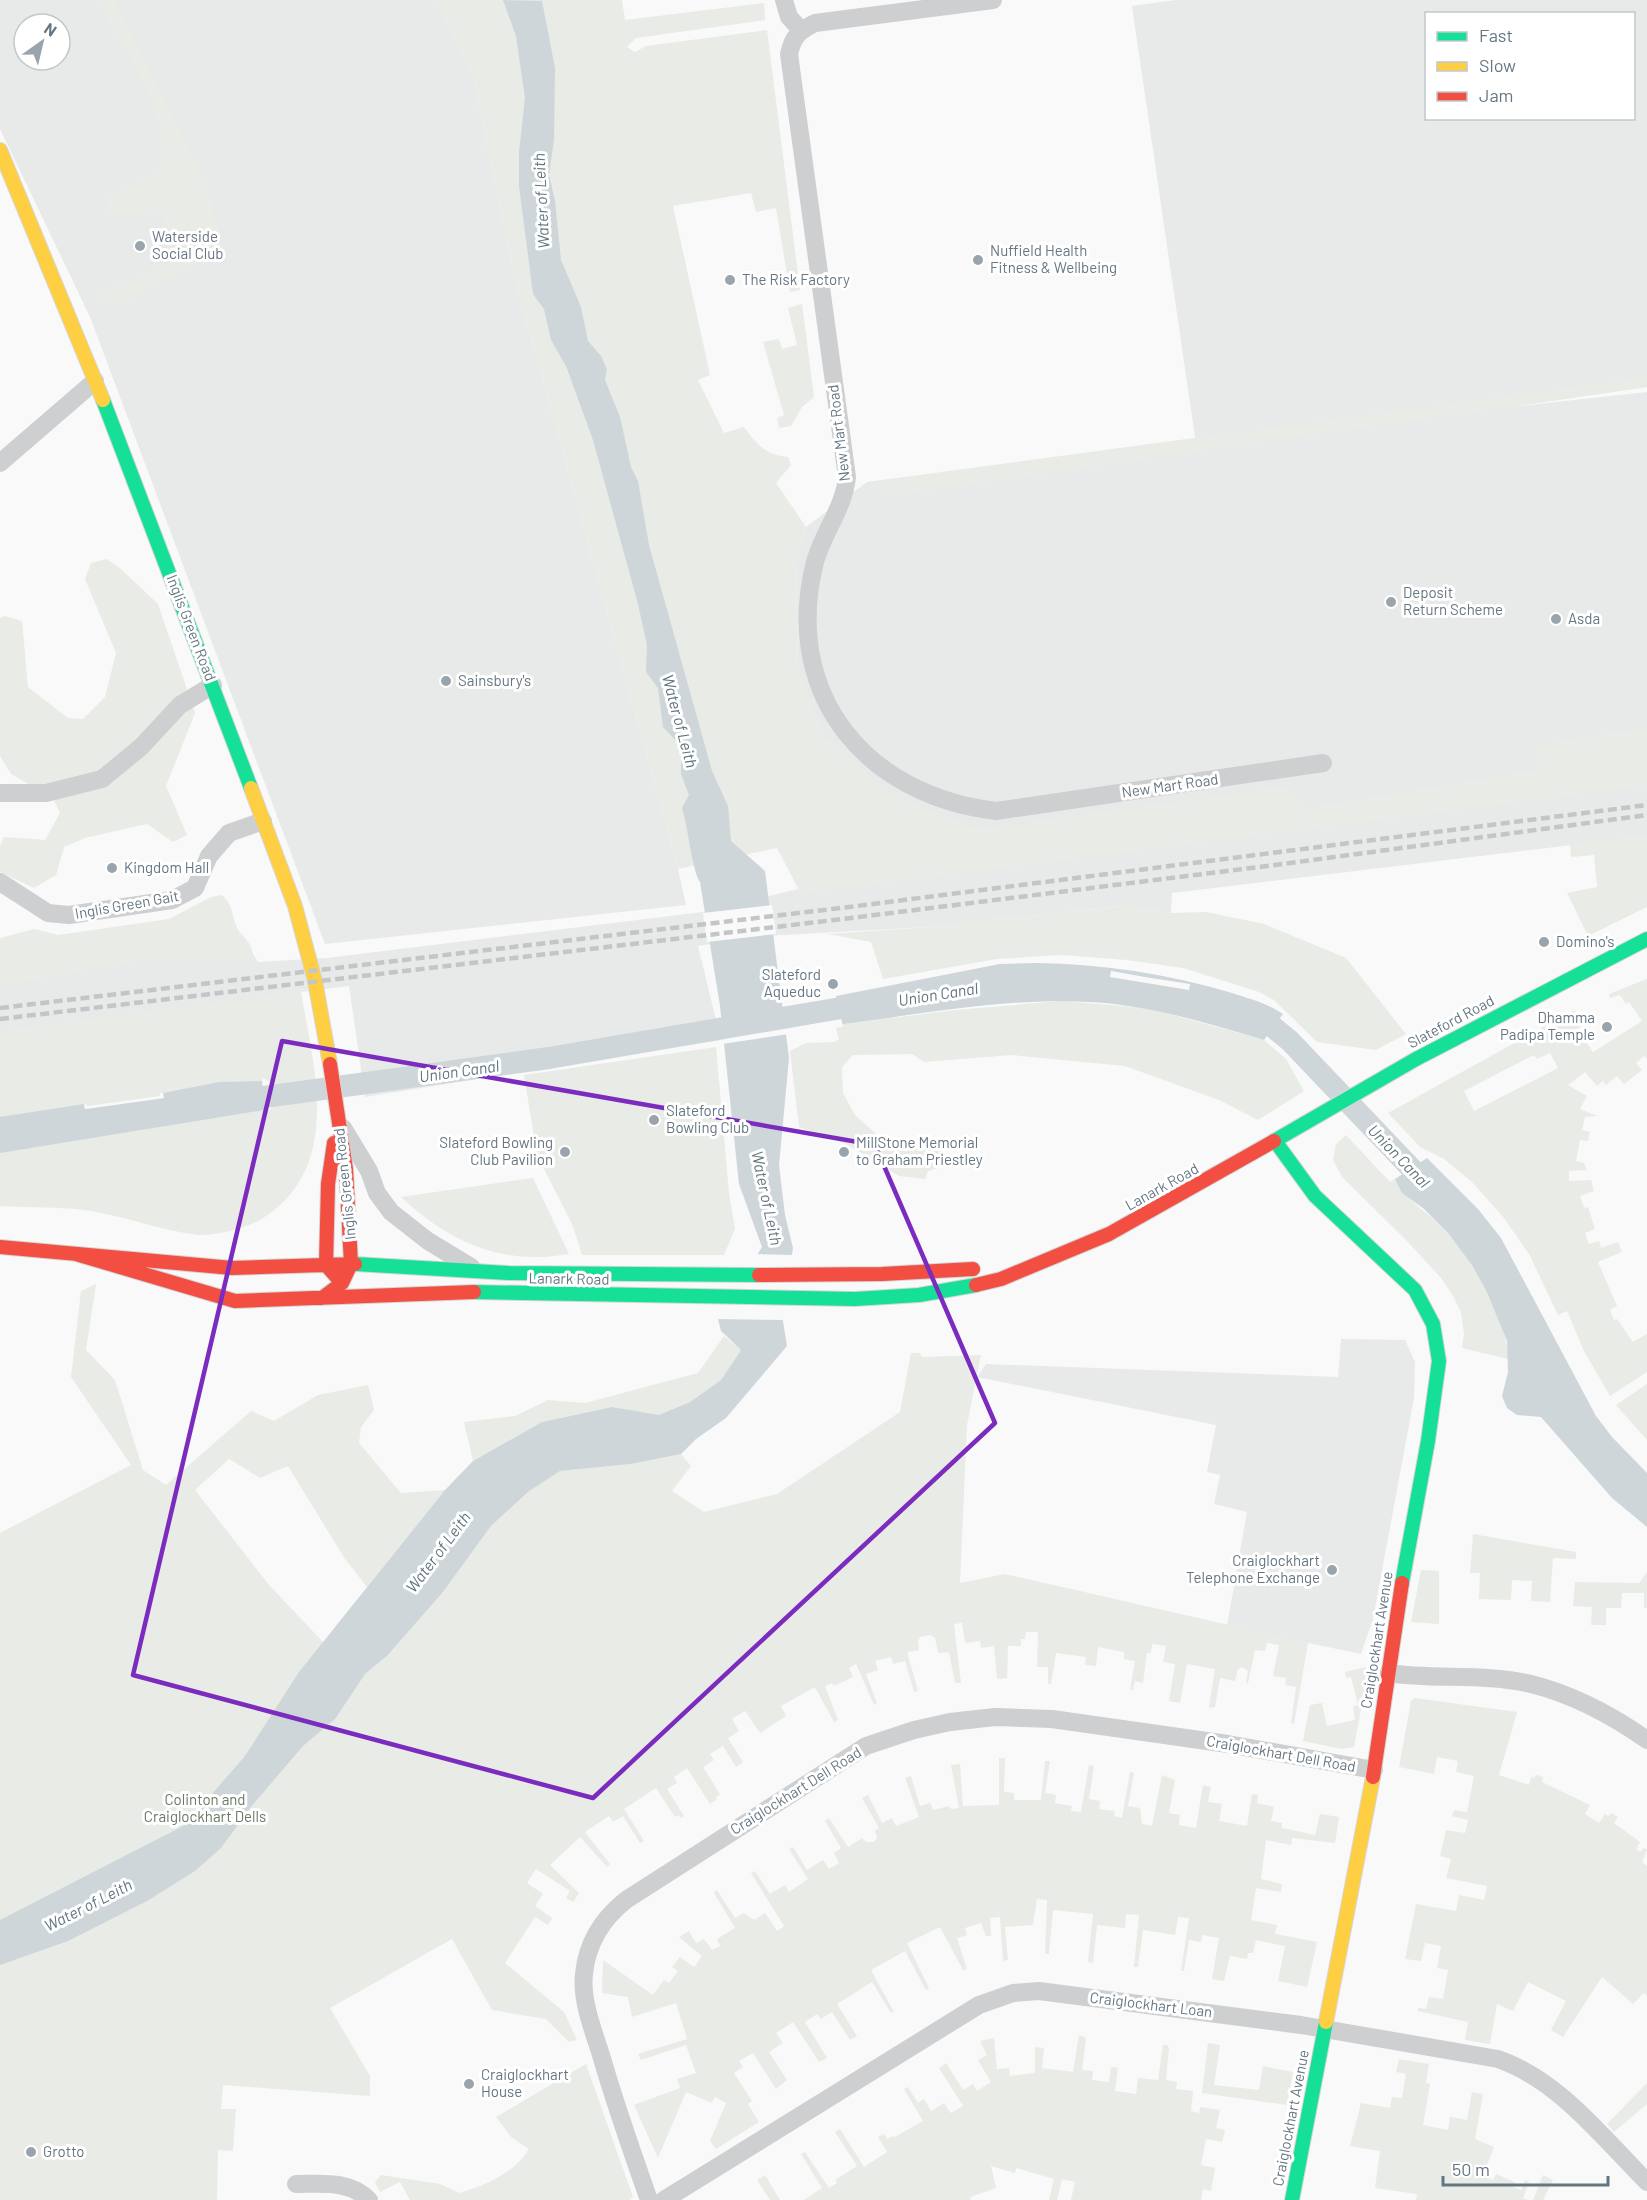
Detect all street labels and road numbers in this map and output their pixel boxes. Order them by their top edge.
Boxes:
street label: New Mart Road [823,384,853,483]
street label: Inglis Green Road [163,572,220,683]
street label: New Mart Road [1120,769,1219,801]
street label: Inglis Green Gait [73,886,180,922]
street label: Slateford Road [1404,991,1497,1051]
street label: Inglis Green Road [329,1127,359,1241]
street label: Lanark Road [1122,1159,1201,1214]
street label: Lanark Road [528,1268,610,1288]
street label: Craiglockhart Avenue [1356,1570,1396,1710]
street label: Craiglockhart Dell Road [1205,1731,1357,1775]
street label: Craiglockhart Dell Road [727,1742,864,1838]
street label: Craiglockhart Loan [1089,1988,1213,2020]
street label: Craiglockhart Avenue [1268,2048,1312,2188]

